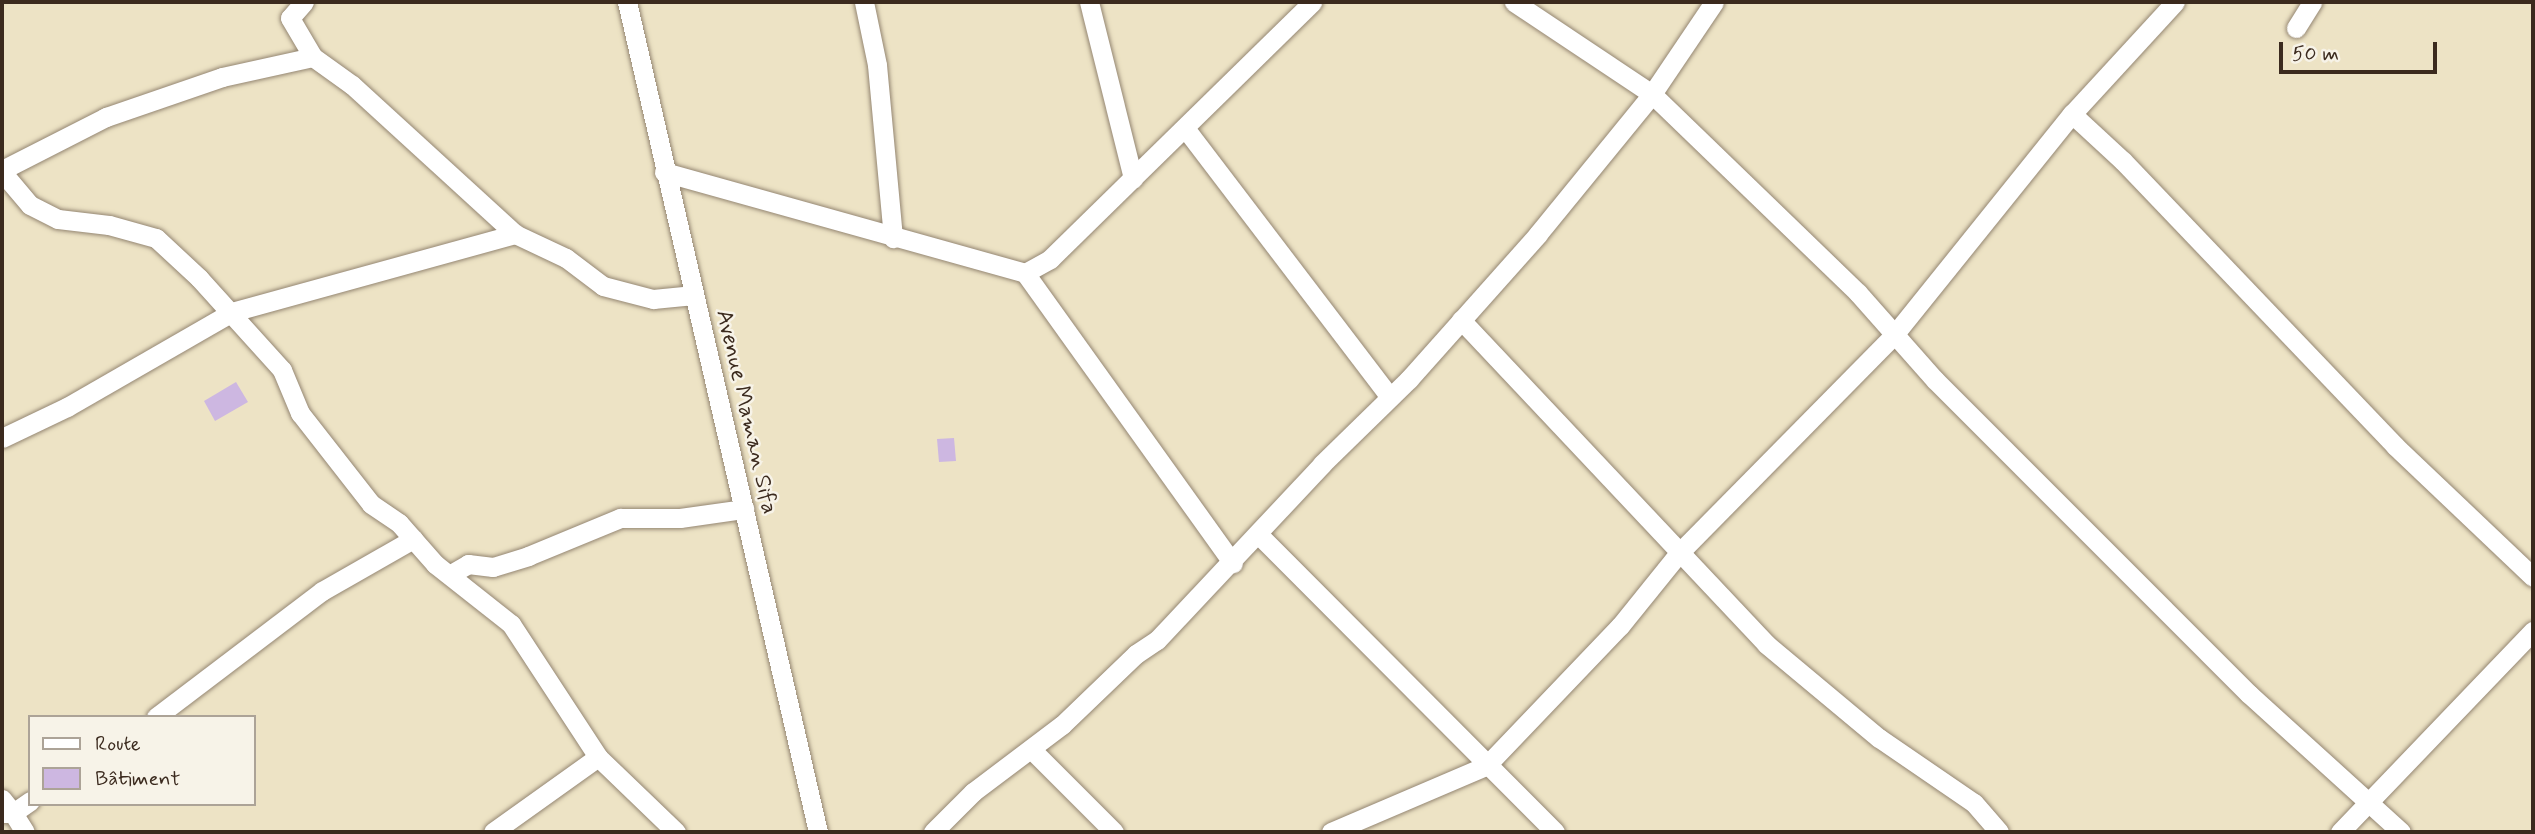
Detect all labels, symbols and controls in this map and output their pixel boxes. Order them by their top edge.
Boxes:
scale bar [2283,28,2440,72]
text: 50 m [2292,40,2339,68]
street label: Avenue Maman Sifa [709,308,783,516]
legend [28,715,256,806]
text: Route [95,730,141,758]
text: Bâtiment [95,765,180,793]

